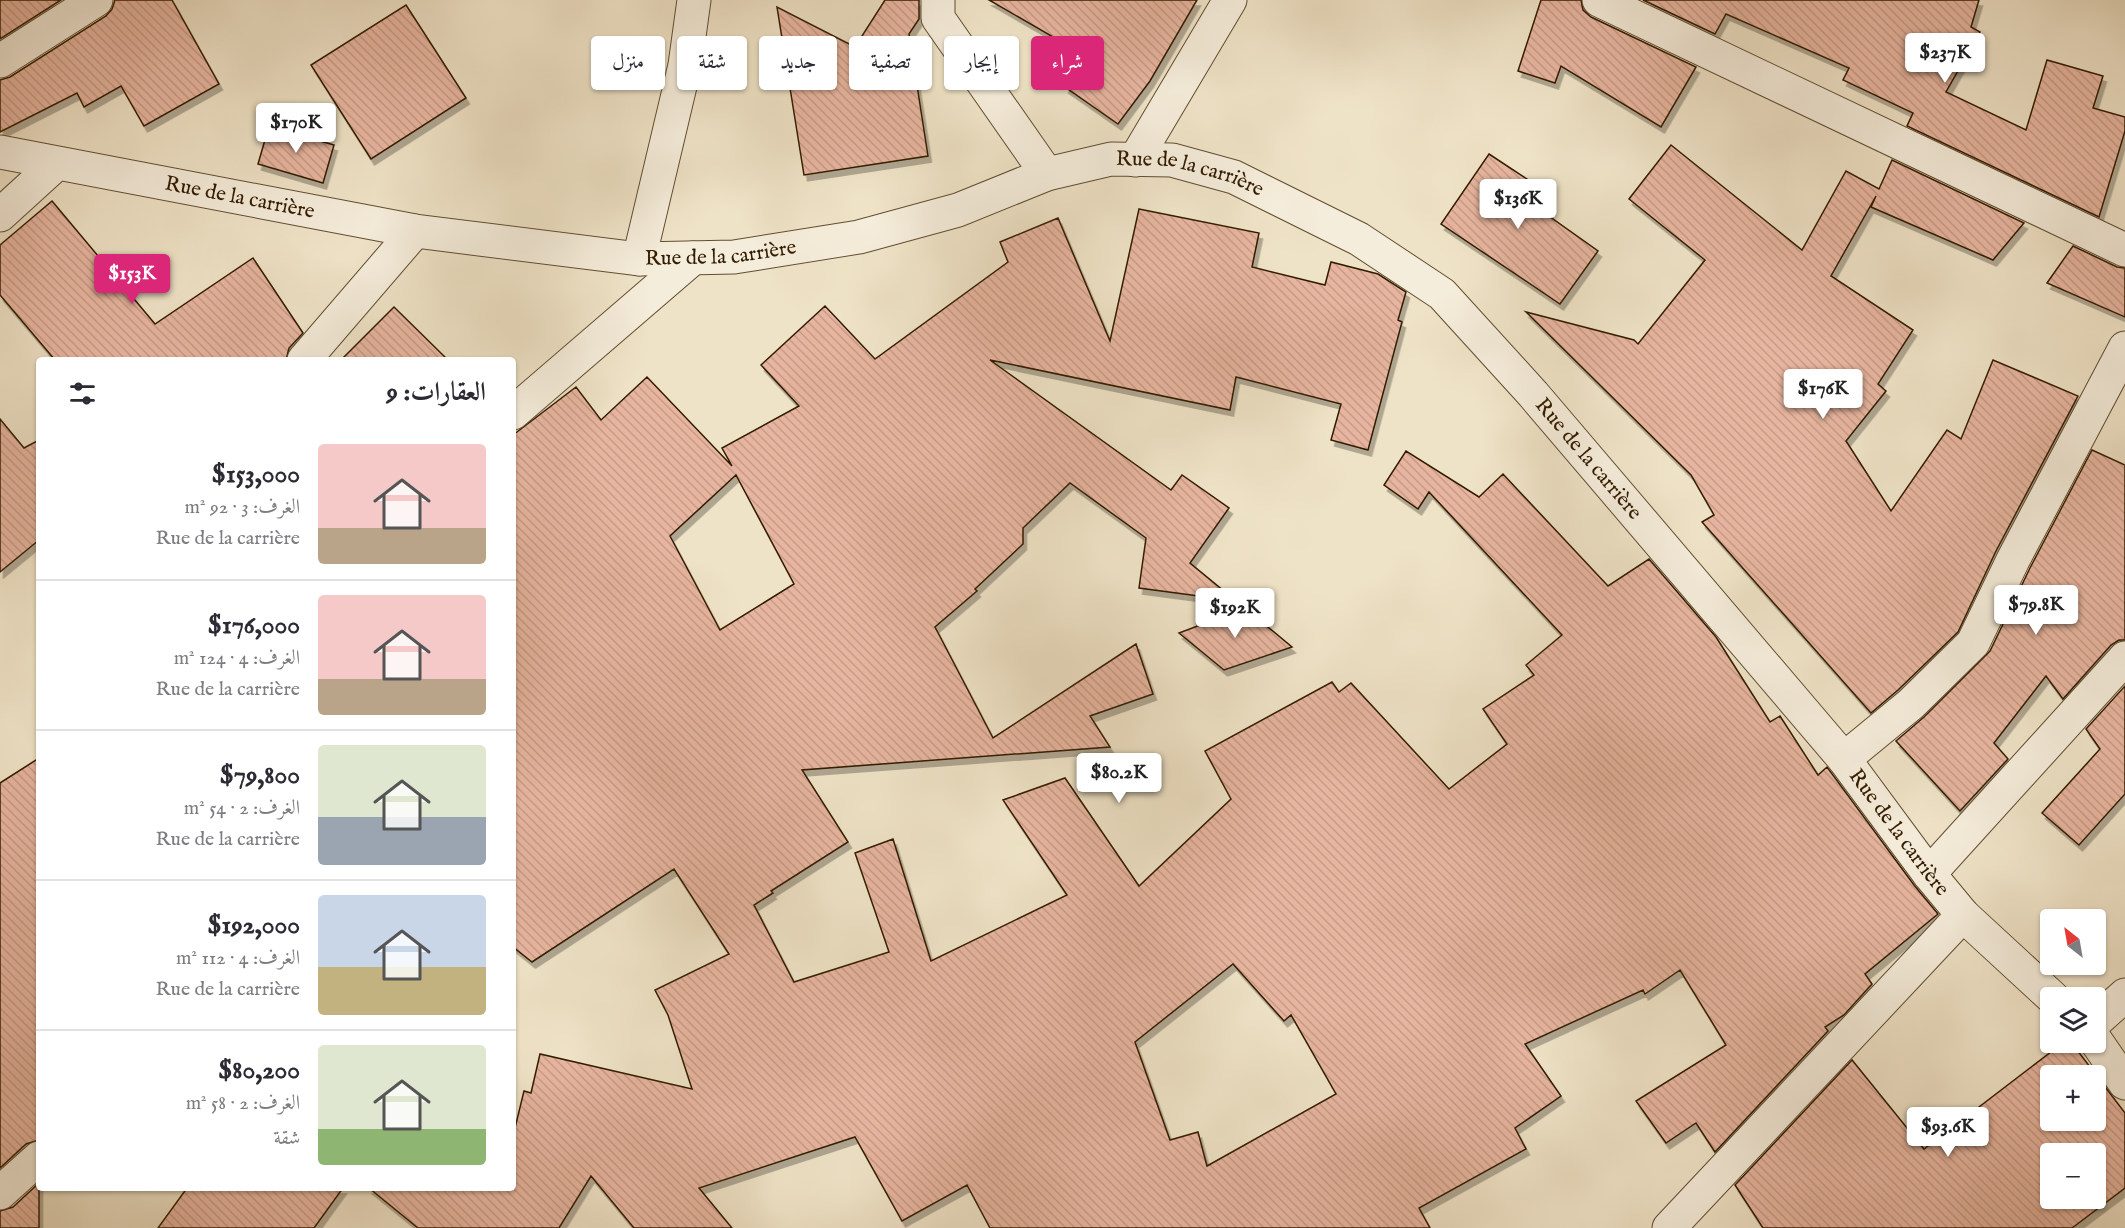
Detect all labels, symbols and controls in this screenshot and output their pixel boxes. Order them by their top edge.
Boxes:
pin: $237K [1903,33,1987,84]
chip: منزل [591,36,665,90]
chip: شقة [677,36,747,90]
chip: جديد [759,36,837,90]
chip: تصفية [849,36,932,90]
chip: إيجار [944,36,1019,90]
chip: شراء [1031,36,1104,90]
text: $237K [1919,40,1971,65]
pin: $170K [254,103,338,154]
text: $170K [270,110,322,135]
street label: Rue de la carrière [1116,146,1269,203]
street label: Rue de la carrière [163,170,317,225]
pin: $136K [1476,179,1560,230]
text: $136K [1494,186,1542,211]
street label: Rue de la carrière [645,234,798,272]
pin: $153K [90,254,174,305]
text: $153K [108,261,156,286]
pin: $176K [1781,369,1865,420]
text: العقارات: 9 [387,376,486,409]
text: $176K [1798,376,1848,401]
icon: filters [66,377,99,410]
street label: Rue de la carrière [1529,392,1648,526]
text: $153,000 [212,458,300,491]
icon: home [366,468,438,540]
text: الغرف: 3 · 92 m² [185,495,300,520]
text: Rue de la carrière [155,526,300,551]
pin: $79.8K [1987,585,2085,636]
pin: $192K [1193,588,1277,639]
text: $79.8K [2008,592,2064,617]
text: $192K [1209,595,1261,620]
text: $176,000 [208,609,300,642]
icon: home [366,619,438,691]
text: الغرف: 4 · 124 m² [174,646,300,671]
text: Rue de la carrière [155,677,300,702]
pin: $80.2K [1070,753,1168,804]
text: $79,800 [219,759,300,792]
text: $80.2K [1091,760,1147,785]
street label: Rue de la carrière [1842,764,1955,902]
icon: home [366,769,438,841]
text: الغرف: 2 · 54 m² [184,796,300,821]
text: Rue de la carrière [155,827,300,852]
text: $192,000 [207,909,300,942]
north arrow [2040,909,2106,975]
map controls [2040,909,2106,1209]
icon: home [366,919,438,991]
text: الغرف: 4 · 112 m² [176,946,300,971]
text: Rue de la carrière [155,977,300,1002]
button: layers [2040,987,2106,1053]
text: $80,200 [218,1054,300,1087]
button: + [2040,1065,2106,1131]
icon: home [366,1069,438,1141]
text: الغرف: 2 · 58 m² [186,1091,300,1116]
pin: $93.6K [1899,1107,1997,1158]
text: $93.6K [1921,1114,1975,1139]
text: شقة [274,1126,300,1151]
button: − [2040,1143,2106,1209]

